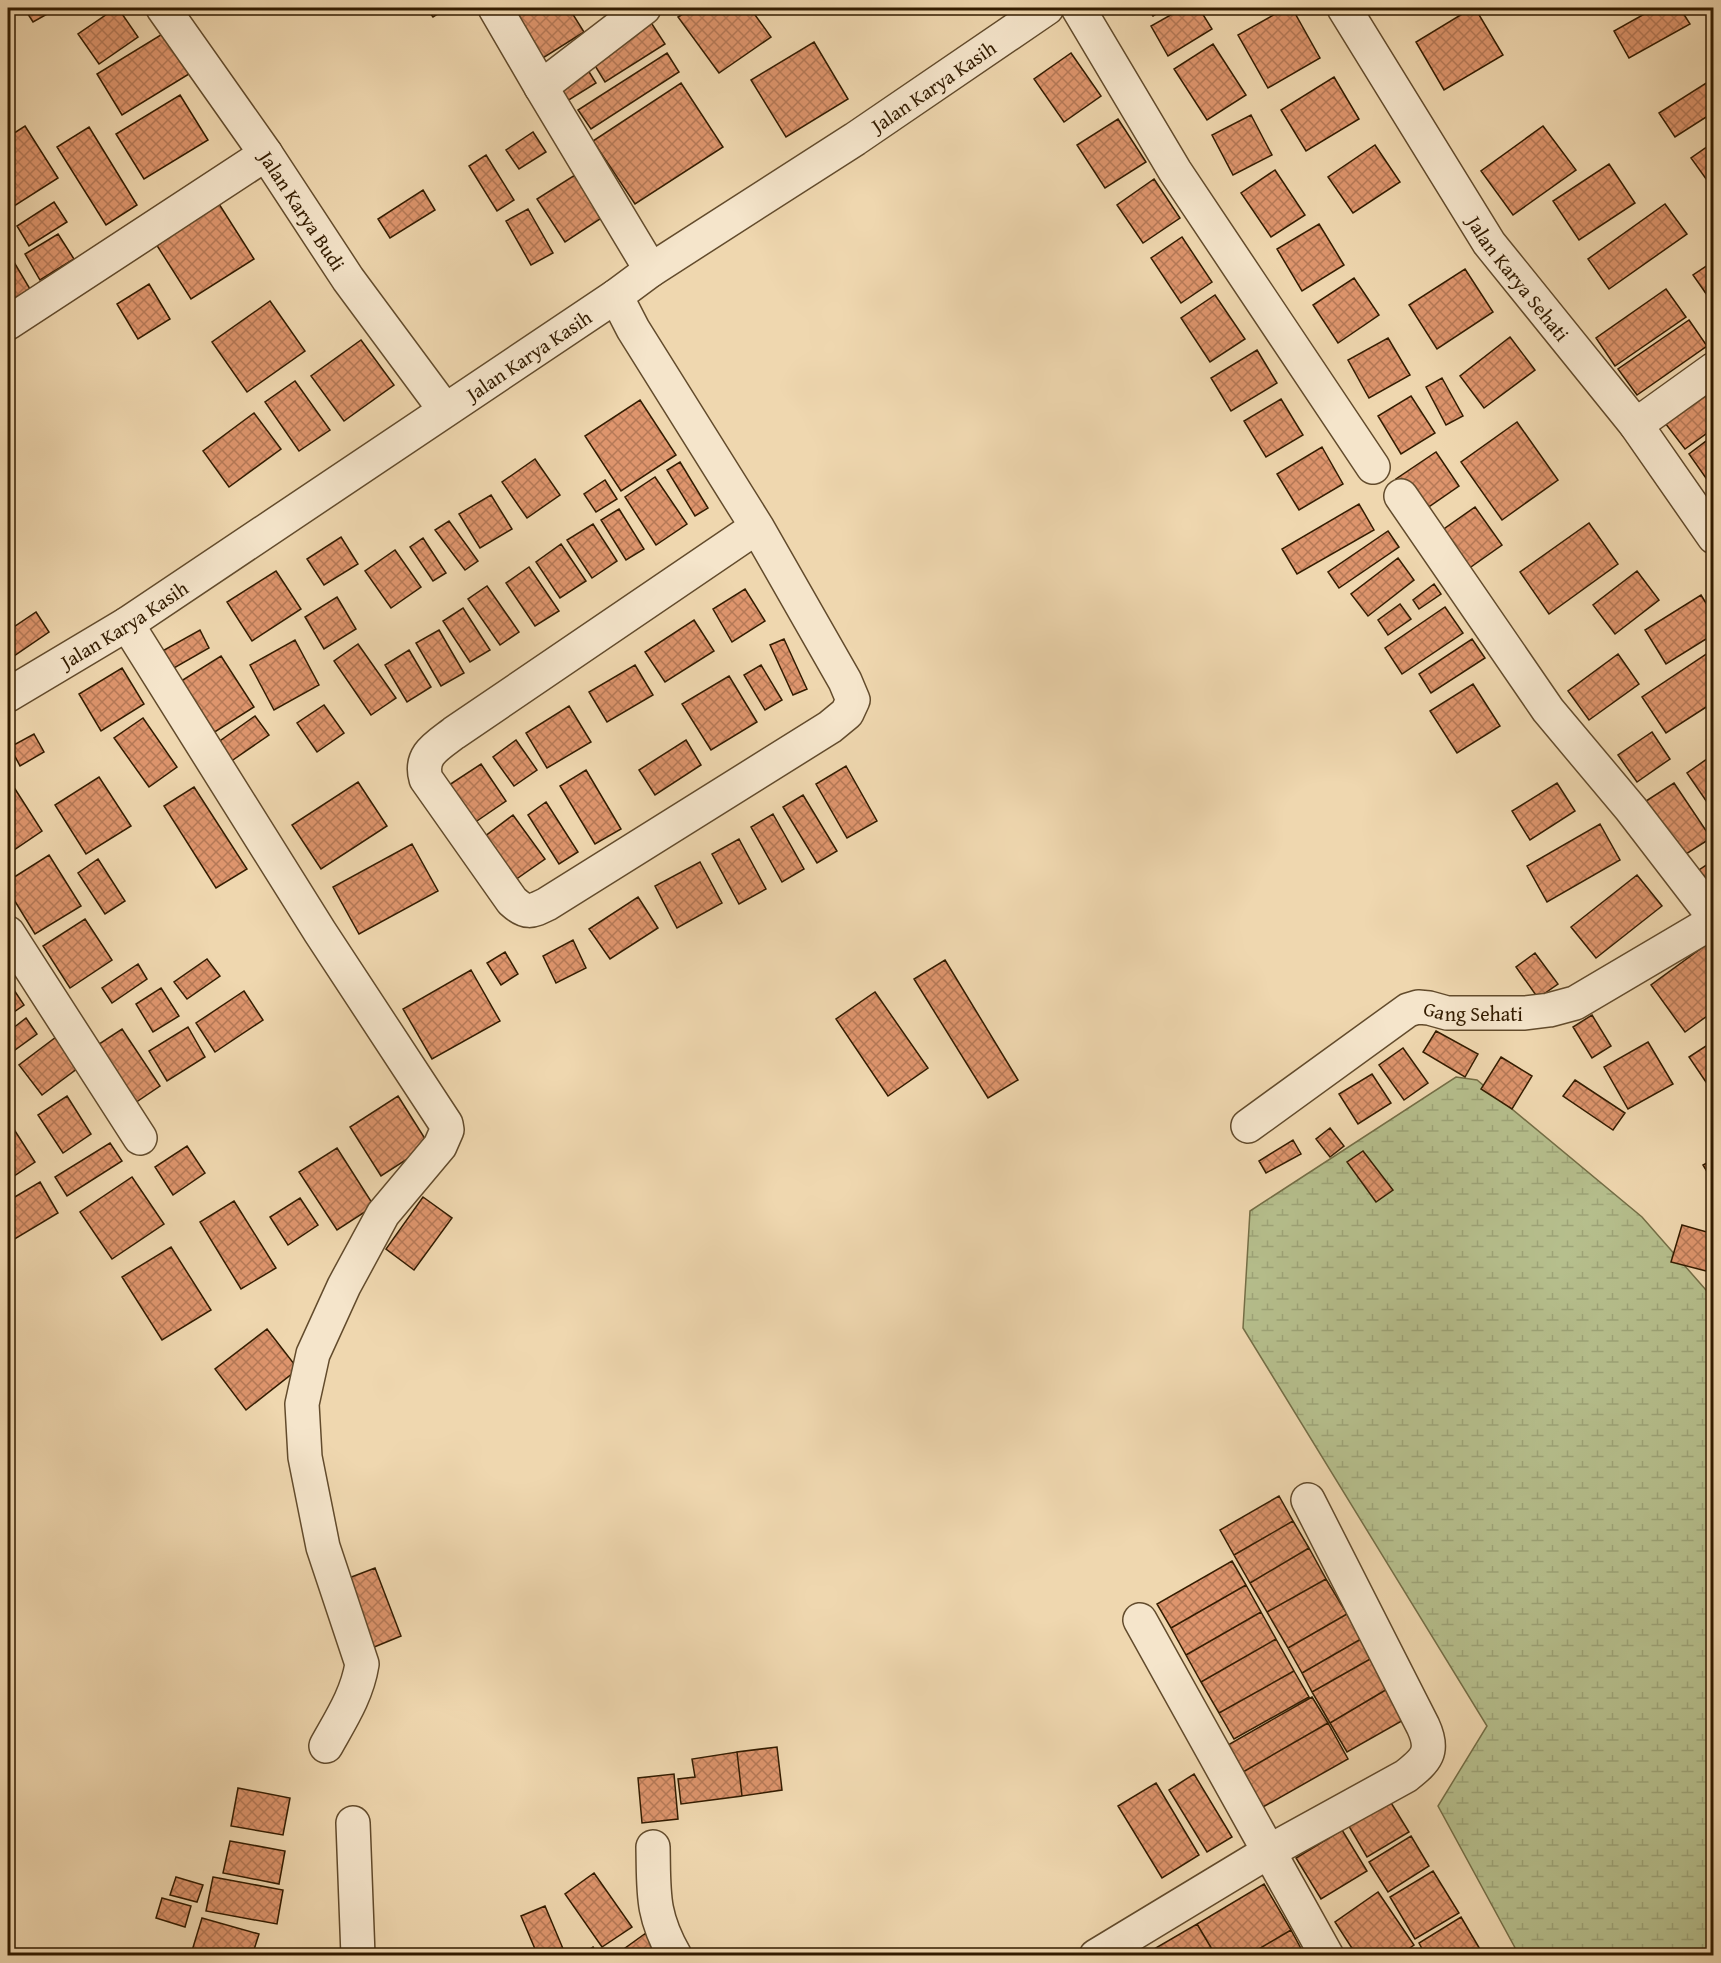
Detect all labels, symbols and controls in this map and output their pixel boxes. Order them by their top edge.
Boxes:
street label: Jalan Karya Kasih [862,33,1001,140]
street label: Jalan Karya Budi [251,142,353,276]
street label: Jalan Karya Sehati [1459,207,1577,347]
street label: Jalan Karya Kasih [457,302,597,409]
street label: Jalan Karya Kasih [52,573,193,677]
street label: Gang Sehati [1420,993,1523,1028]

